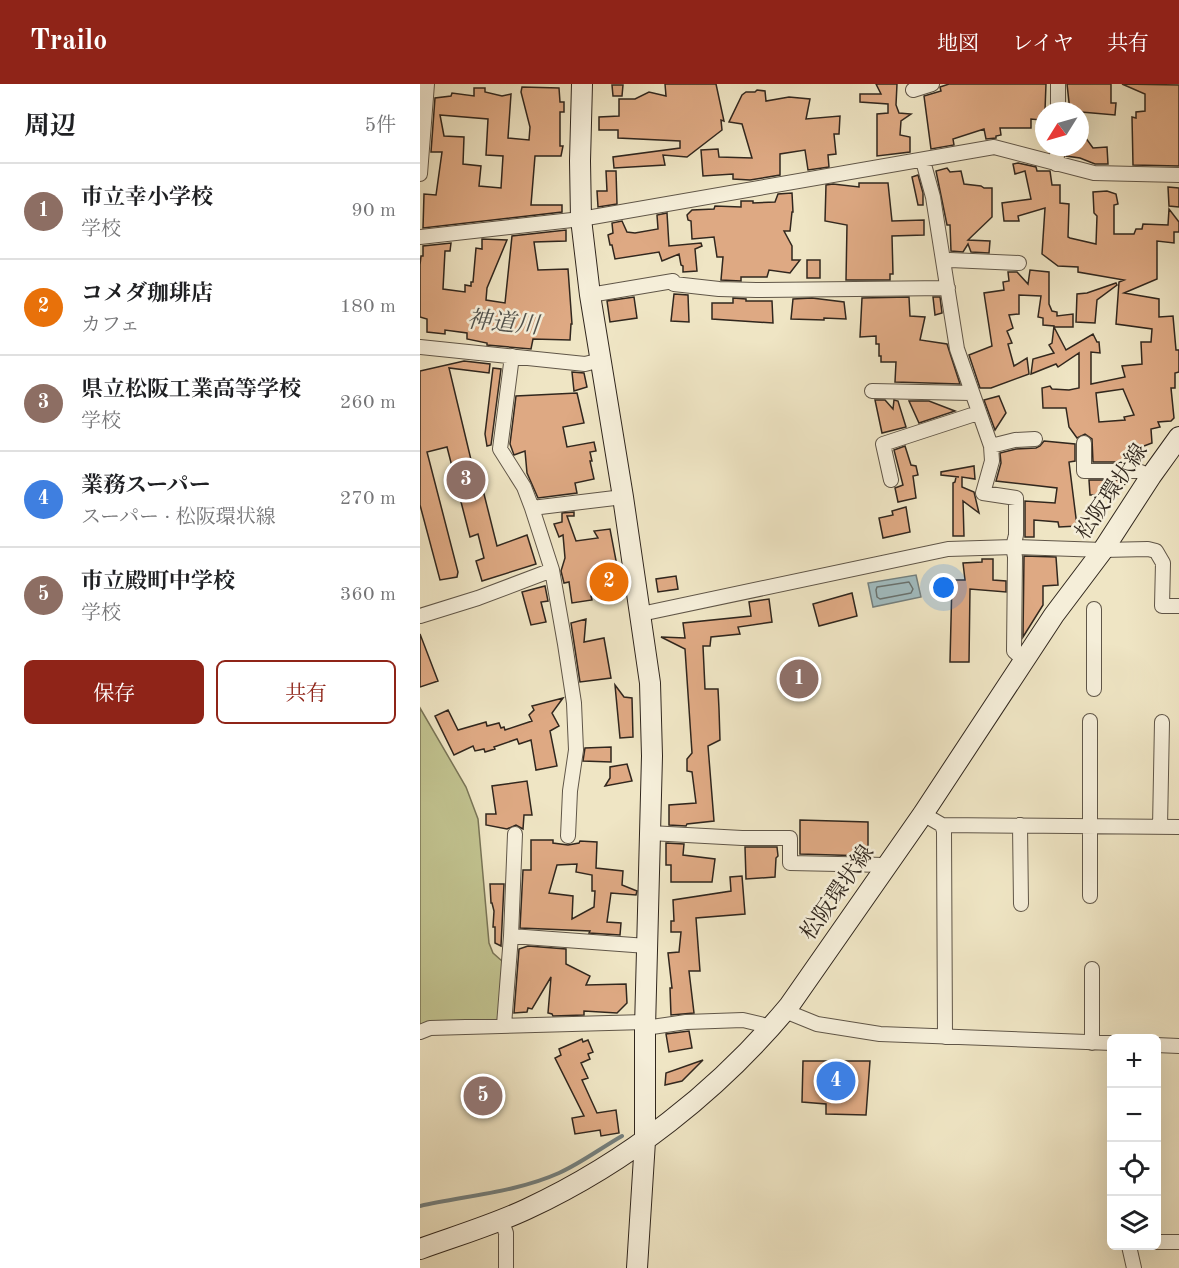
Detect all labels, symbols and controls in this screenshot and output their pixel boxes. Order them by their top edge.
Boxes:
text: Trailo [30,28,107,56]
text: 地図 [937,34,979,55]
text: レイヤ [1012,34,1074,55]
text: 共有 [1107,34,1149,55]
north arrow [1035,102,1089,156]
text: 周辺 [24,114,76,140]
text: 5件 [364,116,396,136]
text: 市立幸小学校 [81,187,213,209]
text: 1 [38,201,49,221]
text: 90 m [351,201,396,221]
text: 学校 [81,220,121,240]
text: コメダ珈琲店 [81,283,213,305]
text: 2 [38,297,49,317]
text: 180 m [340,297,396,317]
water label: 神道川 [466,306,543,339]
text: カフェ [81,316,140,336]
text: 県立松阪工業高等学校 [81,379,301,401]
text: 3 [38,393,49,413]
text: 260 m [340,393,396,413]
text: 学校 [81,412,121,432]
street label: 松阪環状線 [1070,439,1152,544]
pin: 3 [446,458,486,502]
text: 業務スーパー [81,475,211,497]
text: 4 [38,489,49,509]
text: 270 m [340,489,396,509]
text: スーパー · 松阪環状線 [81,508,276,528]
pin: 2 [590,560,628,604]
text: 市立殿町中学校 [81,571,235,593]
your location [929,573,958,602]
text: 5 [38,585,49,605]
text: 360 m [340,585,396,605]
text: 学校 [81,604,121,624]
pin: 1 [780,656,818,702]
button: 保存 [24,660,204,724]
button: 共有 [216,660,396,724]
street label: 松阪環状線 [796,840,879,944]
map controls [1107,1034,1161,1250]
button: + [1107,1034,1161,1088]
pin: 4 [816,1058,856,1104]
pin: 5 [464,1074,502,1118]
button: − [1107,1088,1161,1142]
button: locate [1107,1142,1161,1196]
button: layers [1107,1196,1161,1250]

